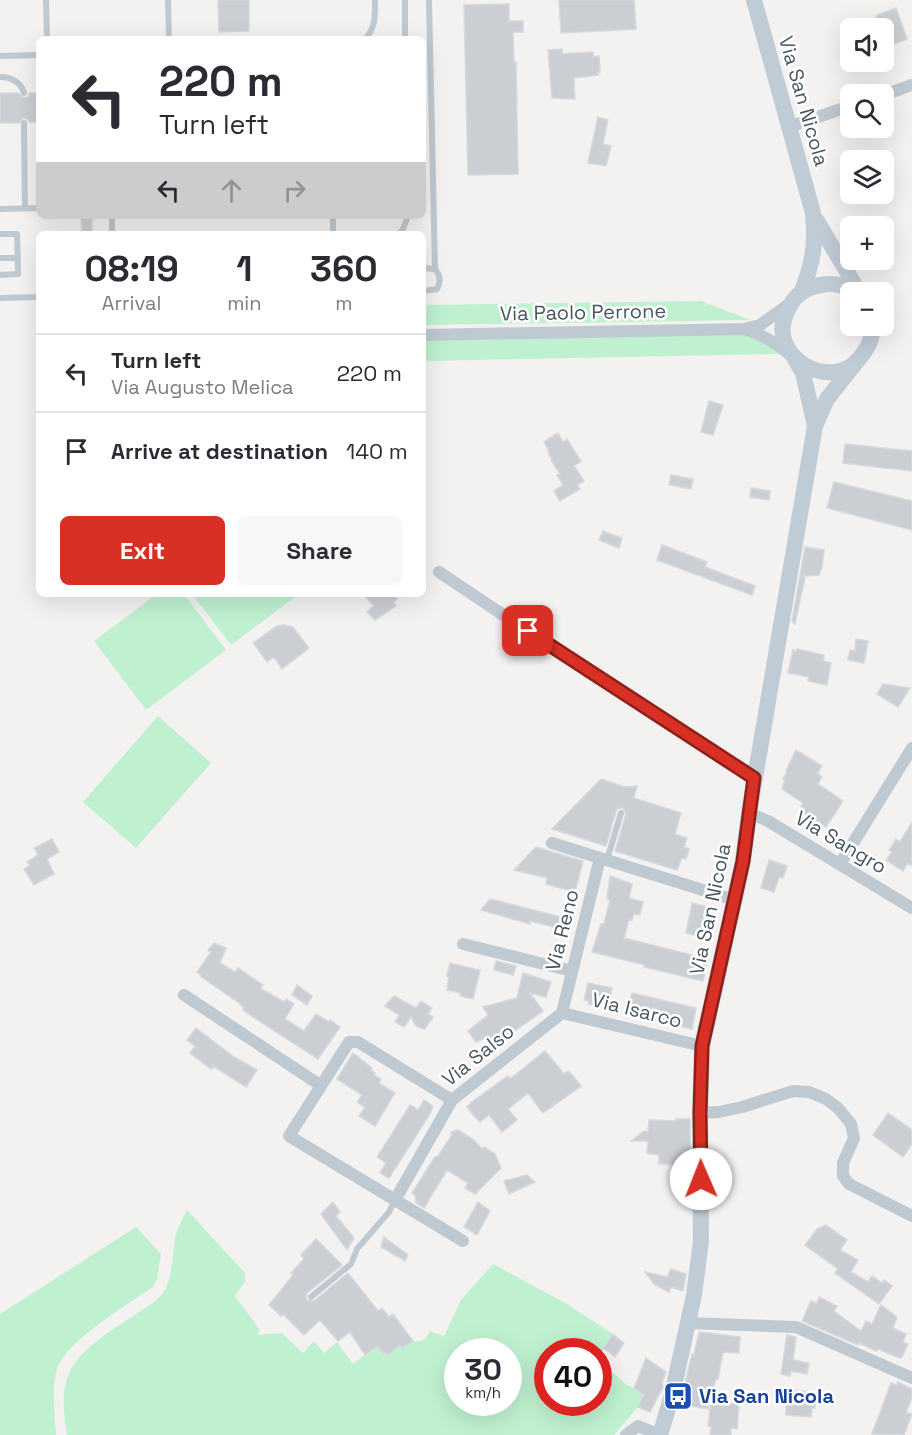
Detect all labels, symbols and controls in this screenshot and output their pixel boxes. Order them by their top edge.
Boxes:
map controls [840,18,894,336]
button: sound [840,18,894,72]
street label: Via San Nicola [773,33,835,169]
text: 220 m [159,55,283,108]
icon: left [60,60,138,138]
button: search [840,84,894,138]
text: Turn left [159,107,269,142]
button: layers [840,150,894,204]
icon: left [152,174,185,207]
icon: ahead [215,174,248,207]
icon: right [278,174,311,207]
button: + [840,216,894,270]
text: 08:19 [84,246,179,292]
text: 1 [236,246,252,292]
text: 360 [310,246,377,292]
button: − [840,282,894,336]
text: Arrival [102,290,161,316]
text: min [227,290,262,316]
text: m [335,290,352,316]
street label: Via Paolo Perrone [500,298,666,326]
text: Turn left [111,346,201,374]
icon: left [60,357,93,390]
text: 220 m [337,359,402,387]
text: Via Augusto Melica [111,374,294,400]
icon: arrive [60,435,93,468]
text: Arrive at destination [111,437,328,465]
text: 140 m [346,437,408,465]
button: Exit [60,516,225,585]
button: Share [237,516,402,585]
pin [502,605,553,656]
icon: arrive [511,614,544,647]
street label: Via Sangro [790,805,892,879]
street label: Via San Nicola [683,841,737,977]
street label: Via Reno [539,887,585,973]
street label: Via Isarco [589,986,685,1034]
street label: Via Salso [437,1018,519,1092]
position arrow [669,1147,733,1211]
speed limit sign: 40 [534,1338,612,1416]
text: 30 [464,1350,502,1389]
bus stop icon: Via San Nicola [662,1380,694,1412]
text: km/h [465,1383,501,1402]
place label: Via San Nicola [699,1383,834,1409]

